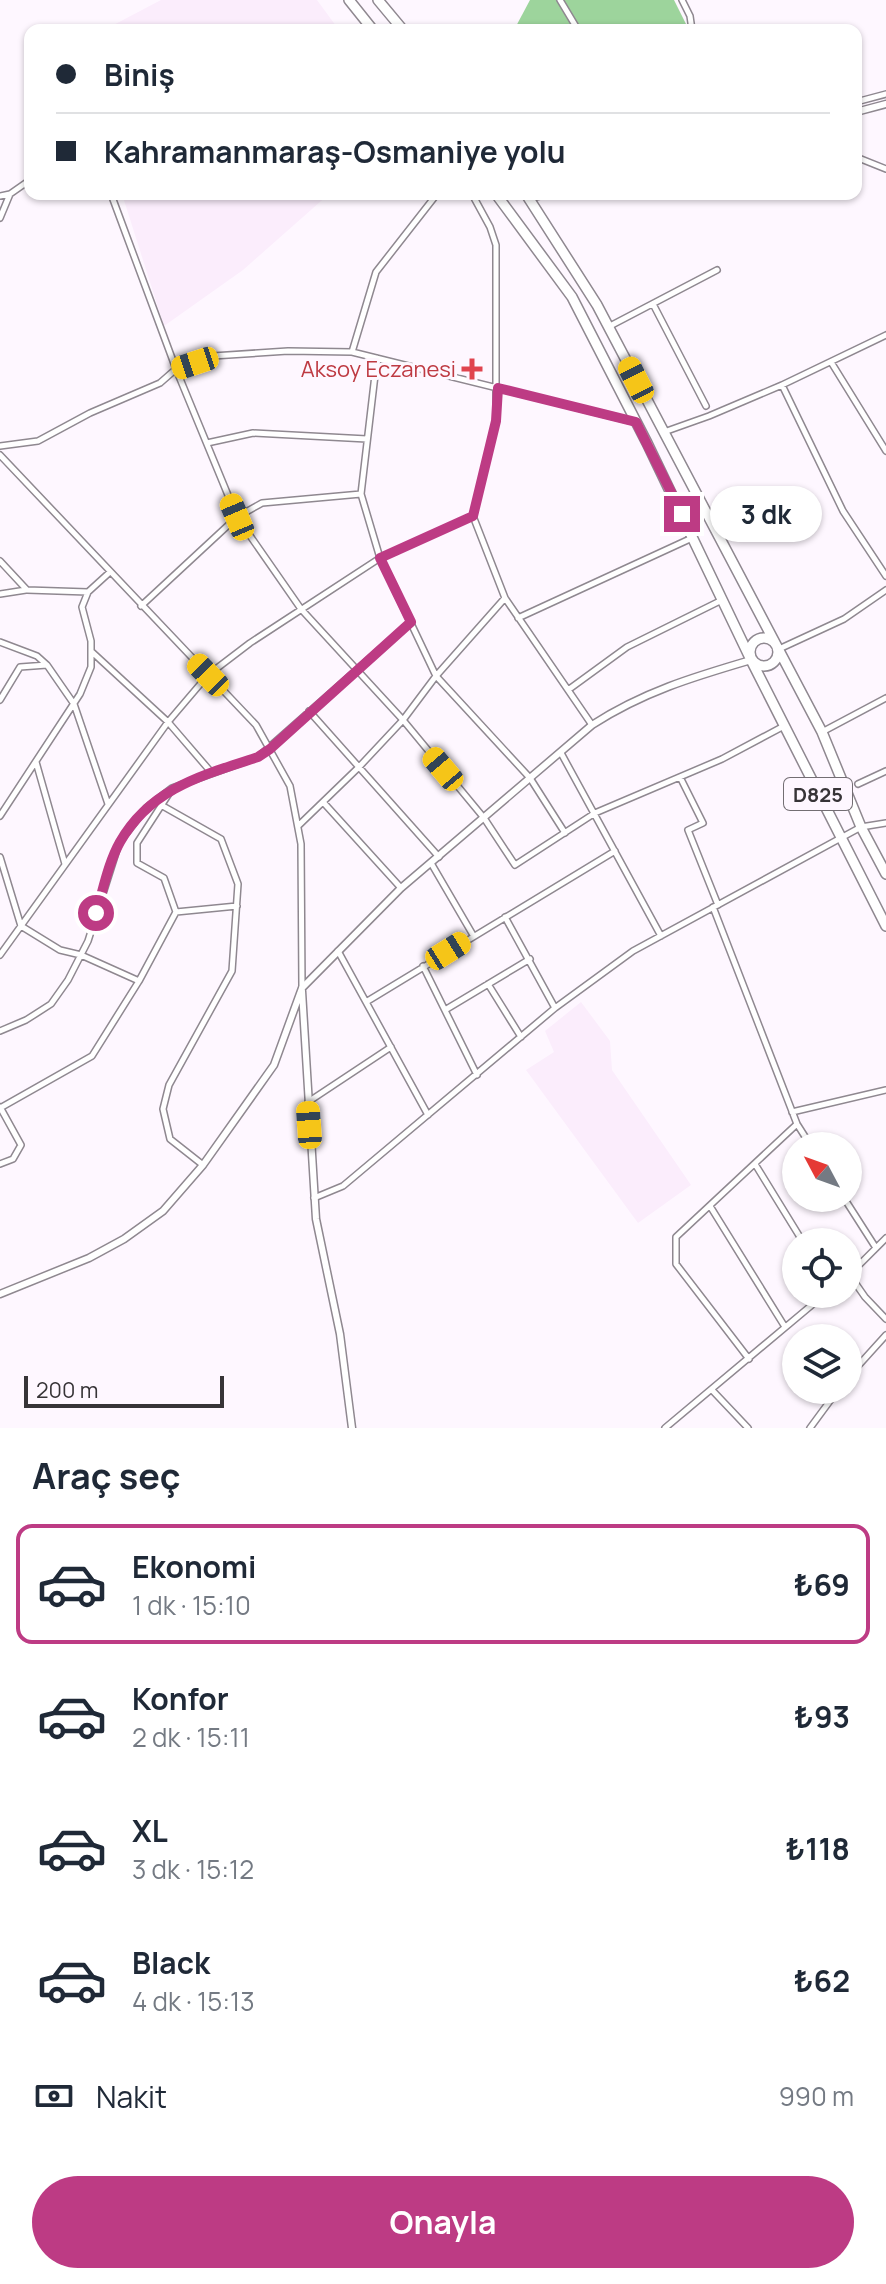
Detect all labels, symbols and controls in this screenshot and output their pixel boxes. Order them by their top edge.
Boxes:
text: Biniş [104,54,175,95]
text: Kahramanmaraş-Osmaniye yolu [104,131,566,172]
car [168,344,222,382]
car [614,353,658,407]
place label: Aksoy Eczanesi [301,354,456,384]
marker: Aksoy Eczanesi [463,360,481,378]
callout: 3 dk [710,486,822,542]
car [217,490,257,544]
route end [664,496,700,532]
text: 3 dk [741,496,791,532]
car [183,649,233,701]
car [418,743,468,795]
road number: D825 [784,778,852,810]
route start [78,895,114,931]
car [421,928,475,974]
car [295,1100,323,1150]
north arrow [782,1132,862,1212]
map controls [782,1132,862,1404]
button: locate [782,1228,862,1308]
button: layers [782,1324,862,1404]
scale bar [24,1372,224,1408]
text: 200 m [36,1375,98,1405]
text: Araç seç [32,1451,181,1500]
text: Ekonomi [132,1546,256,1587]
icon: car [36,1548,108,1620]
text: ₺69 [794,1564,850,1605]
text: 1 dk · 15:10 [132,1587,251,1623]
text: Konfor [132,1678,229,1719]
icon: car [36,1680,108,1752]
text: ₺93 [794,1696,850,1737]
text: 2 dk · 15:11 [132,1719,250,1755]
text: XL [132,1810,168,1851]
icon: car [36,1812,108,1884]
text: ₺118 [786,1828,850,1869]
text: 3 dk · 15:12 [132,1851,254,1887]
text: Black [132,1942,210,1983]
icon: car [36,1944,108,2016]
text: ₺62 [794,1960,850,2001]
text: 4 dk · 15:13 [132,1983,255,2019]
icon: cash [32,2074,76,2118]
text: Nakit [96,2076,167,2117]
text: 990 m [779,2078,854,2114]
button: Onayla [32,2176,854,2268]

